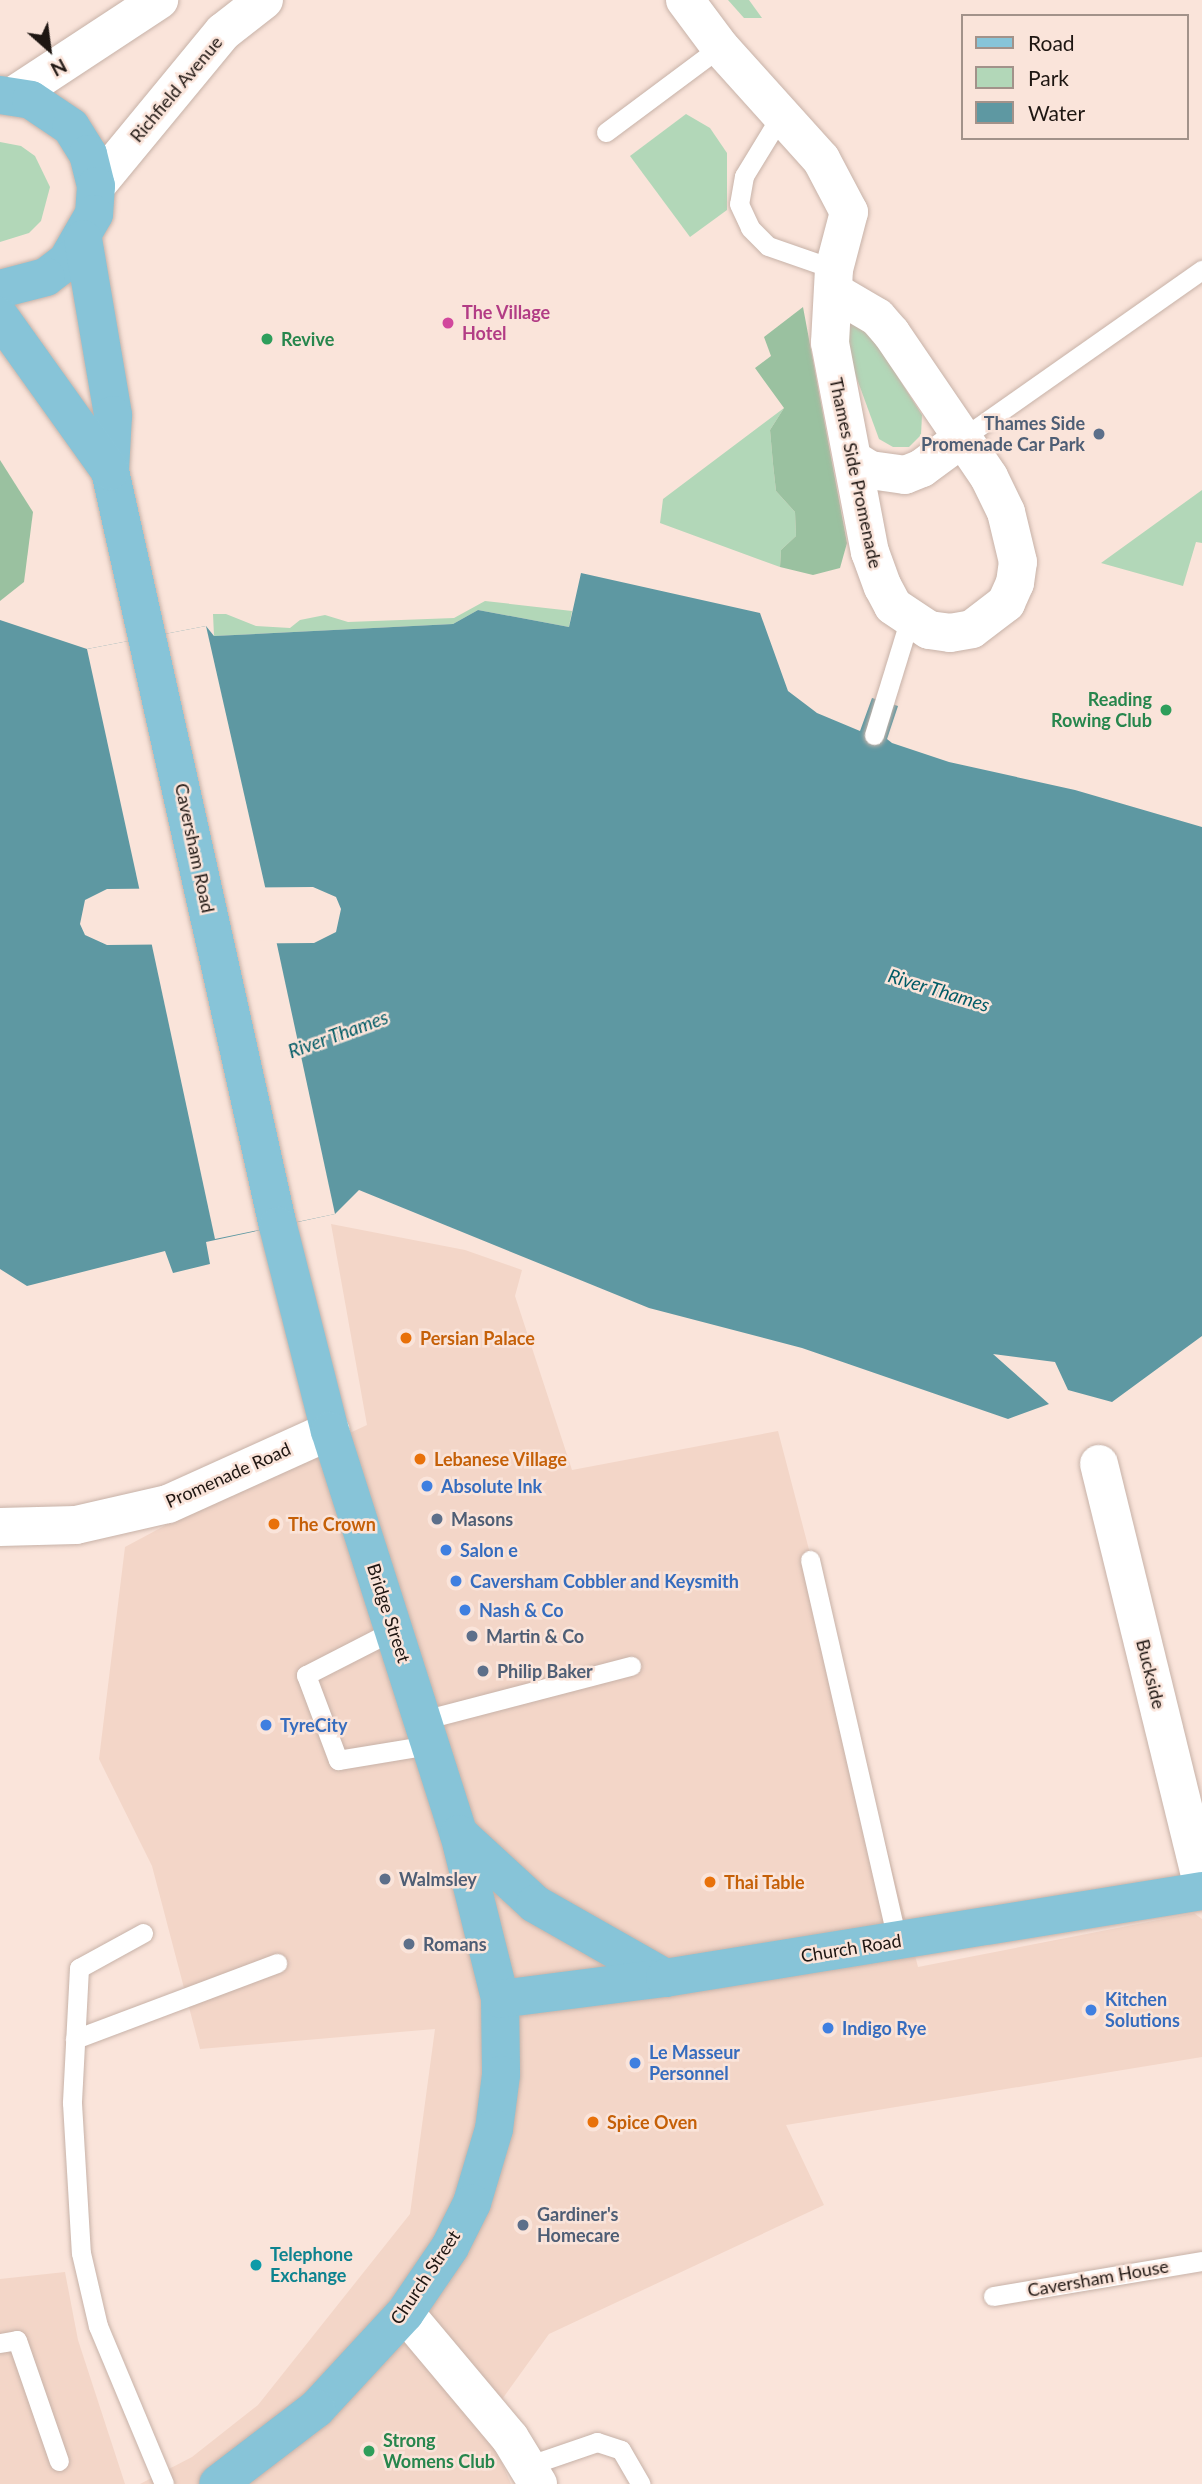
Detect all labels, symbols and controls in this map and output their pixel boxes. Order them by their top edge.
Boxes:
north arrow [14,14,84,84]
legend [960,14,1188,140]
text: Road [1028,30,1075,55]
street label: Richfield Avenue [125,31,227,147]
text: N [47,54,71,82]
text: Park [1028,65,1069,90]
text: Water [1028,100,1085,125]
place label: The Village Hotel [462,302,551,344]
marker: The Village Hotel [440,315,456,331]
place label: Revive [281,328,334,350]
marker: Revive [259,331,275,347]
street label: Thames Side Promenade [825,376,887,570]
place label: Thames Side Promenade Car Park [921,413,1085,456]
marker: Thames Side Promenade Car Park [1091,426,1107,442]
place label: Reading Rowing Club [1051,689,1152,732]
marker: Reading Rowing Club [1158,702,1174,718]
street label: Caversham Road [171,781,219,915]
water label: River Thames [885,964,993,1016]
water label: River Thames [284,1005,392,1063]
place label: Persian Palace [420,1327,535,1349]
marker: Persian Palace [398,1330,414,1346]
street label: Promenade Road [162,1438,294,1512]
place label: Lebanese Village [434,1448,568,1470]
marker: Lebanese Village [412,1451,428,1467]
place label: Absolute Ink [441,1475,542,1497]
marker: Absolute Ink [419,1478,435,1494]
place label: Masons [451,1508,513,1530]
marker: Masons [429,1511,445,1527]
place label: The Crown [288,1513,376,1535]
marker: The Crown [266,1516,282,1532]
place label: Salon e [460,1539,518,1561]
marker: Salon e [438,1542,454,1558]
street label: Bridge Street [363,1561,415,1665]
place label: Caversham Cobbler and Keysmith [470,1570,739,1592]
marker: Caversham Cobbler and Keysmith [448,1573,464,1589]
place label: Nash & Co [479,1599,564,1621]
marker: Nash & Co [457,1602,473,1618]
place label: Martin & Co [486,1625,584,1647]
marker: Martin & Co [464,1628,480,1644]
street label: Buckside [1132,1637,1170,1711]
place label: Philip Baker [497,1660,593,1682]
marker: Philip Baker [475,1663,491,1679]
place label: TyreCity [280,1714,347,1736]
marker: TyreCity [258,1717,274,1733]
place label: Walmsley [399,1868,477,1890]
marker: Walmsley [377,1871,393,1887]
place label: Thai Table [724,1871,805,1893]
marker: Thai Table [702,1874,718,1890]
street label: Church Road [799,1929,903,1967]
place label: Romans [423,1933,487,1955]
marker: Romans [401,1936,417,1952]
place label: Kitchen Solutions [1105,1989,1180,2032]
marker: Kitchen Solutions [1083,2002,1099,2018]
place label: Indigo Rye [842,2017,926,2039]
marker: Indigo Rye [820,2020,836,2036]
place label: Le Masseur Personnel [649,2042,740,2084]
marker: Le Masseur Personnel [627,2055,643,2071]
place label: Spice Oven [607,2111,698,2133]
marker: Spice Oven [585,2114,601,2130]
place label: Gardiner's Homecare [537,2204,619,2246]
marker: Gardiner's Homecare [515,2217,531,2233]
street label: Church Street [386,2226,464,2328]
place label: Telephone Exchange [270,2244,353,2286]
street label: Caversham House [1026,2255,1170,2301]
marker: Telephone Exchange [248,2257,264,2273]
place label: Strong Womens Club [383,2430,495,2472]
marker: Strong Womens Club [361,2443,377,2459]

